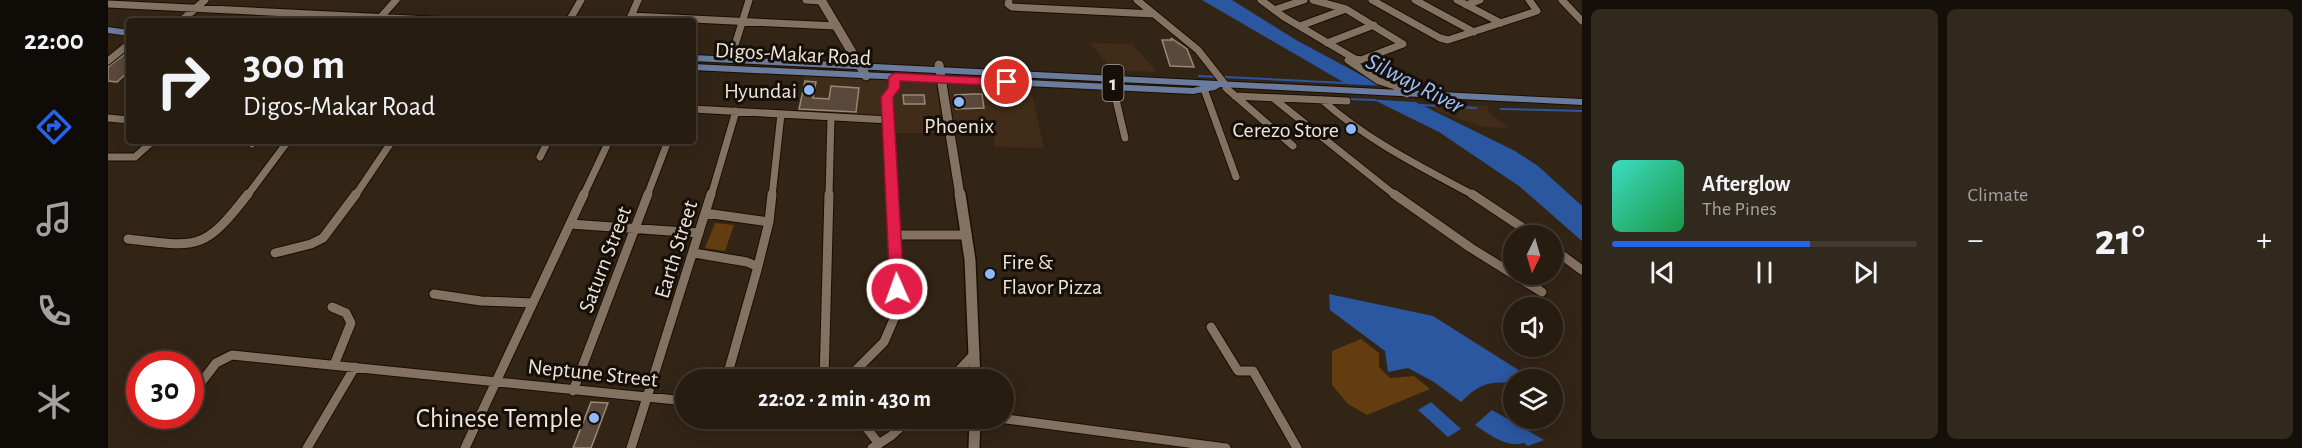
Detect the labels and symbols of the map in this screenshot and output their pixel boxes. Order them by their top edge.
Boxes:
street label: Digos-Makar Road [714,39,872,69]
water label: Silway River [1362,49,1468,119]
pin [981,56,1032,107]
road number: 1 [1102,65,1124,101]
place label: Hyundai [724,80,797,102]
marker: Hyundai [802,83,816,97]
marker: Phoenix [952,95,966,109]
place label: Phoenix [924,115,994,137]
place label: Cerezo Store [1233,119,1339,141]
marker: Cerezo Store [1344,122,1358,136]
street label: Earth Street [651,198,701,301]
street label: Saturn Street [575,203,635,316]
north arrow [1503,225,1563,285]
place label: Fire & Flavor Pizza [1002,251,1102,298]
position arrow [865,257,929,321]
marker: Fire & Flavor Pizza [983,267,997,281]
speed limit sign: 30 [126,351,204,429]
street label: Neptune Street [527,355,659,391]
place label: Chinese Temple [416,405,582,432]
marker: Chinese Temple [587,411,601,425]

